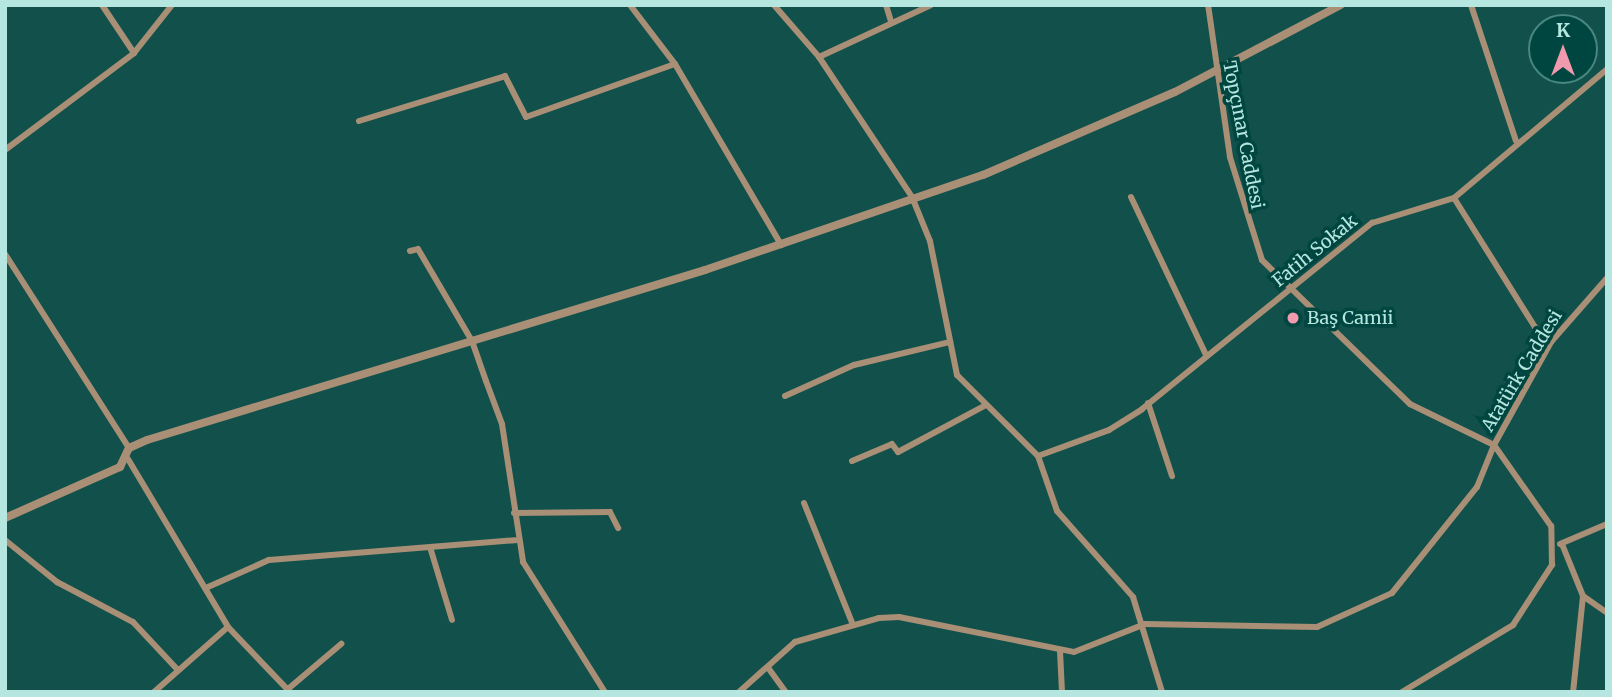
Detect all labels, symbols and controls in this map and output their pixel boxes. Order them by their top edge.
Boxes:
north arrow [1528,14,1598,84]
text: K [1556,18,1570,42]
street label: Topçınar Caddesi [1218,59,1268,211]
street label: Fatih Sokak [1268,210,1362,292]
street label: Atatürk Caddesi [1477,306,1567,436]
place label: Baş Camii [1307,307,1393,329]
marker: Baş Camii [1285,310,1301,326]

